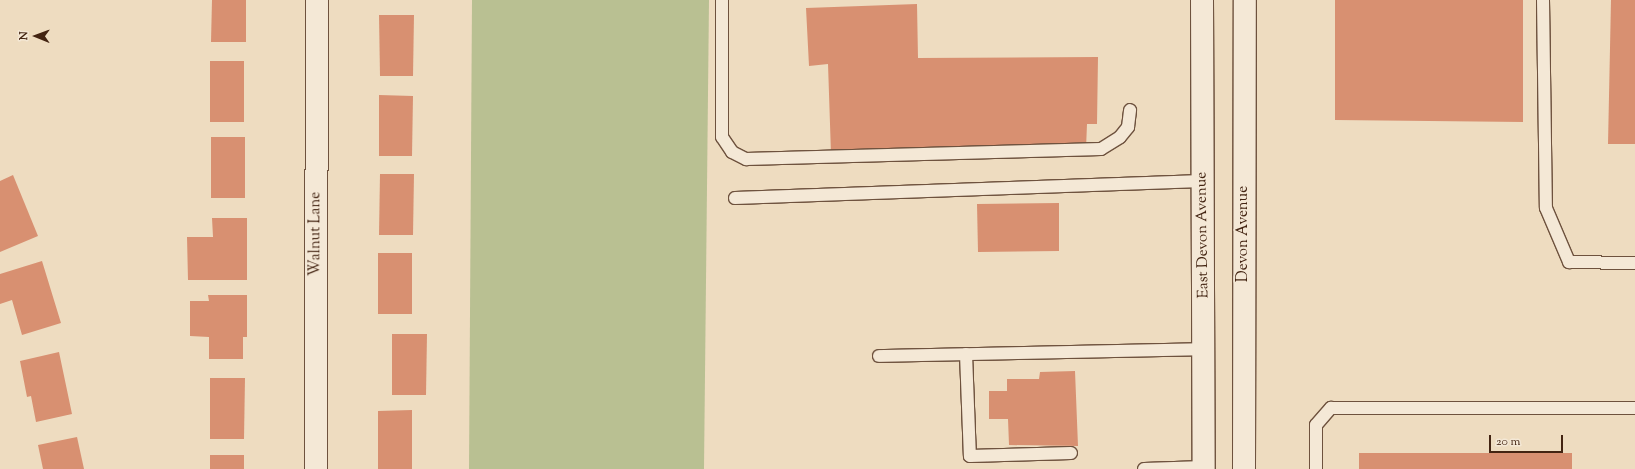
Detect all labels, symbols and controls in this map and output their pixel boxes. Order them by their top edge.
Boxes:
north arrow [16,16,56,56]
text: N [16,31,32,40]
street label: East Devon Avenue [1193,172,1213,298]
street label: Devon Avenue [1235,186,1253,282]
street label: Walnut Lane [307,192,325,276]
scale bar [1491,427,1565,453]
text: 20 m [1496,433,1520,451]

